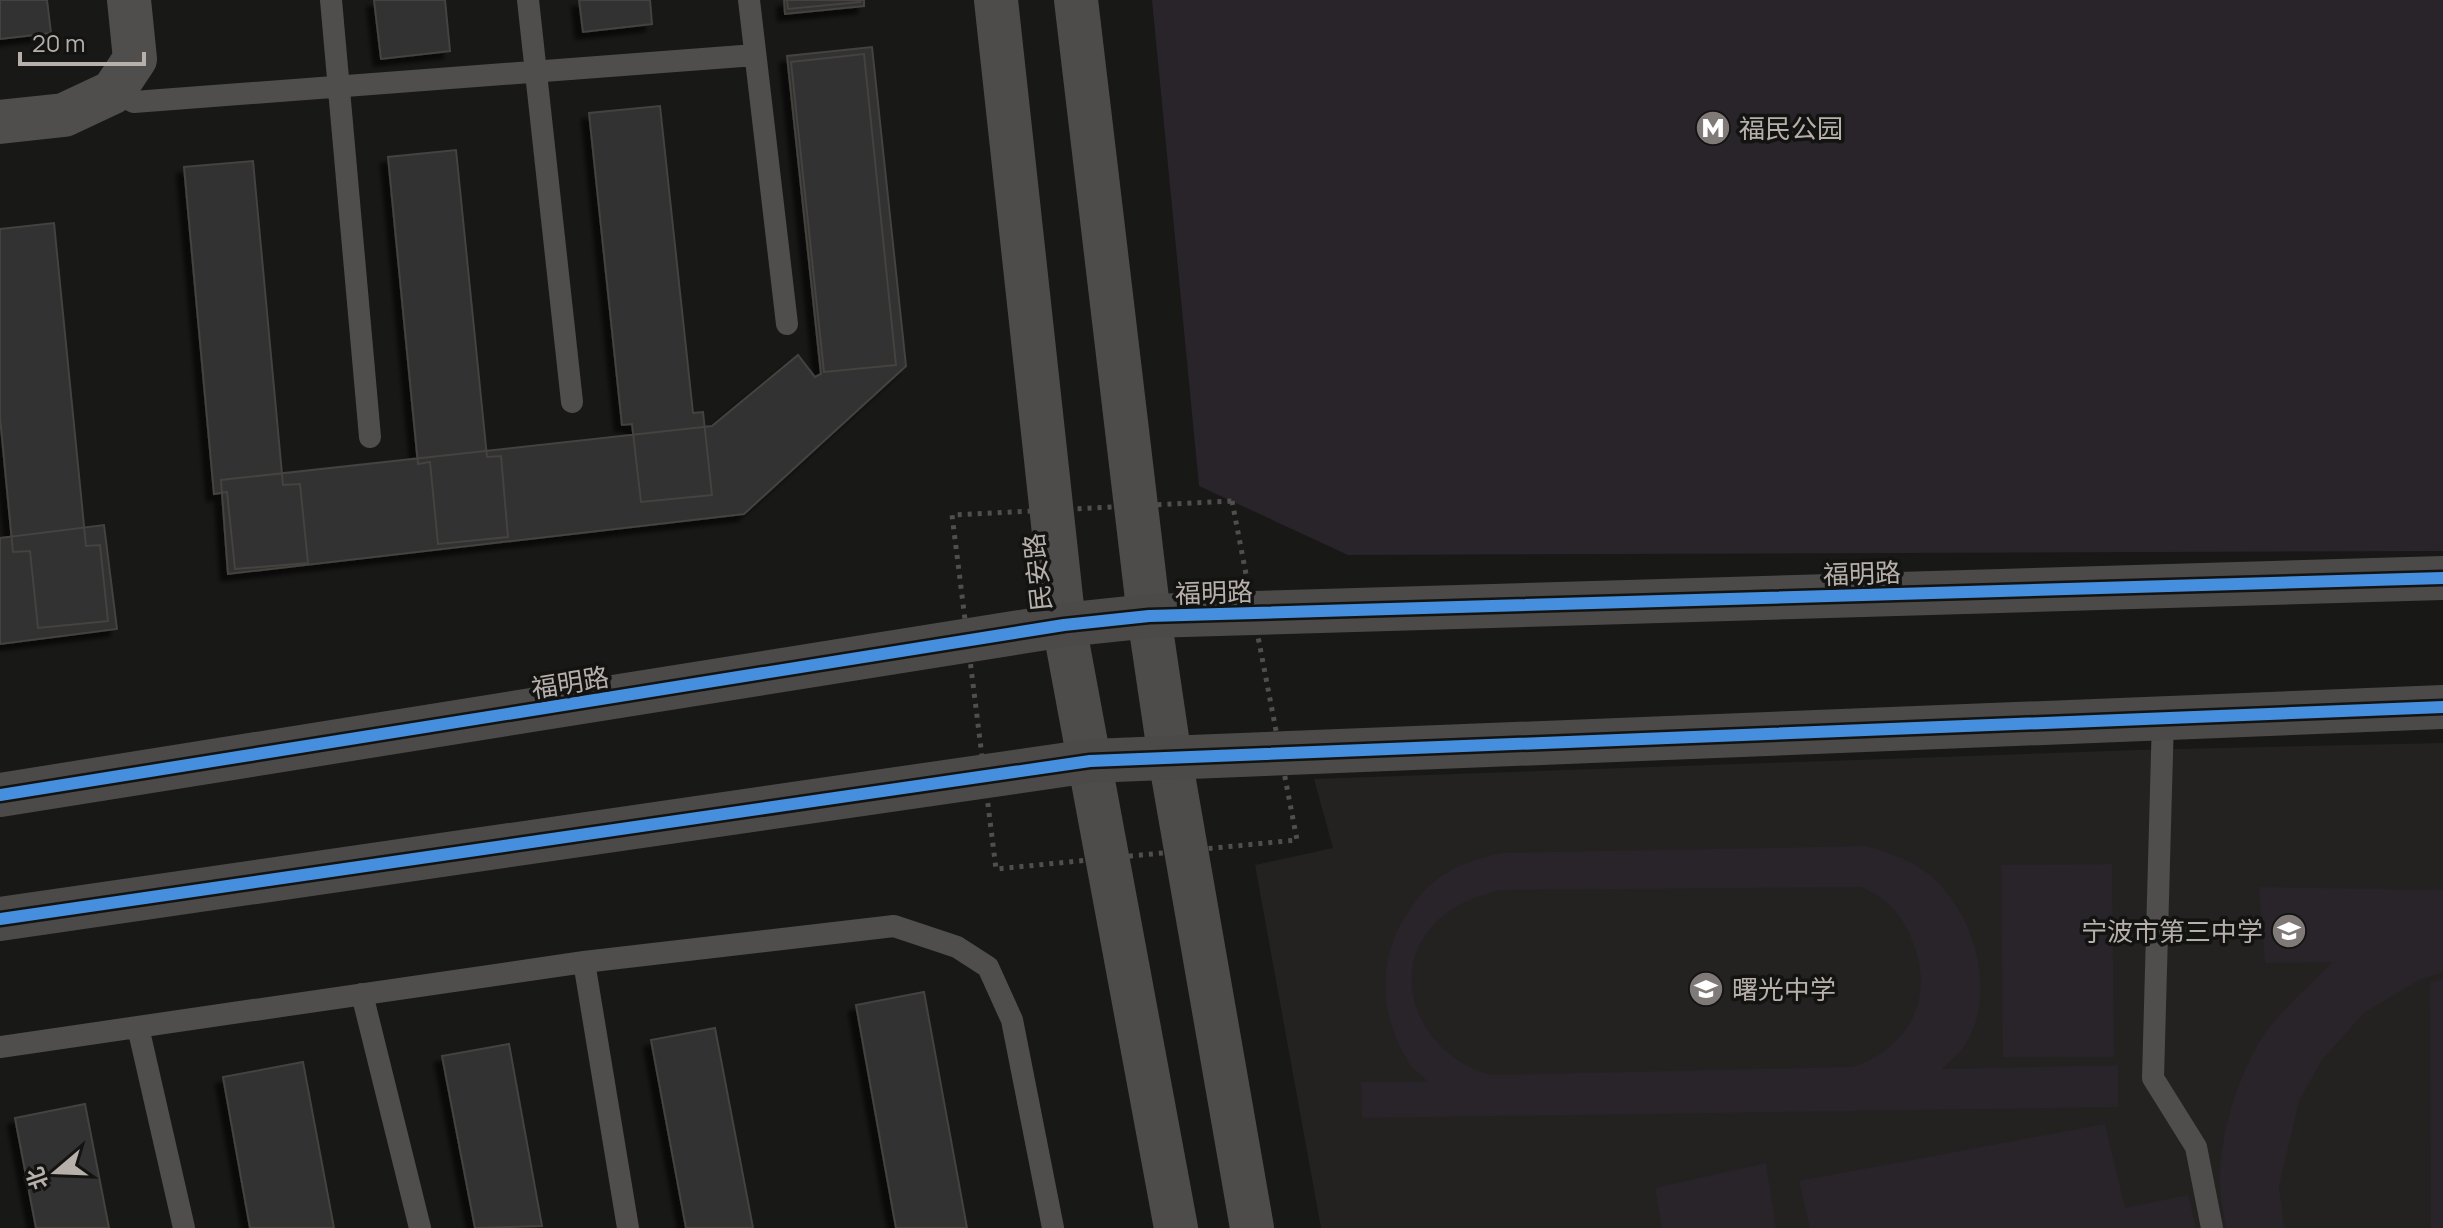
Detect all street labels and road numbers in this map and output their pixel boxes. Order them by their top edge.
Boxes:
street label: 民安路 [1015,531,1059,613]
street label: 福明路 [1822,554,1902,592]
street label: 福明路 [1174,573,1254,611]
street label: 福明路 [529,658,611,706]

